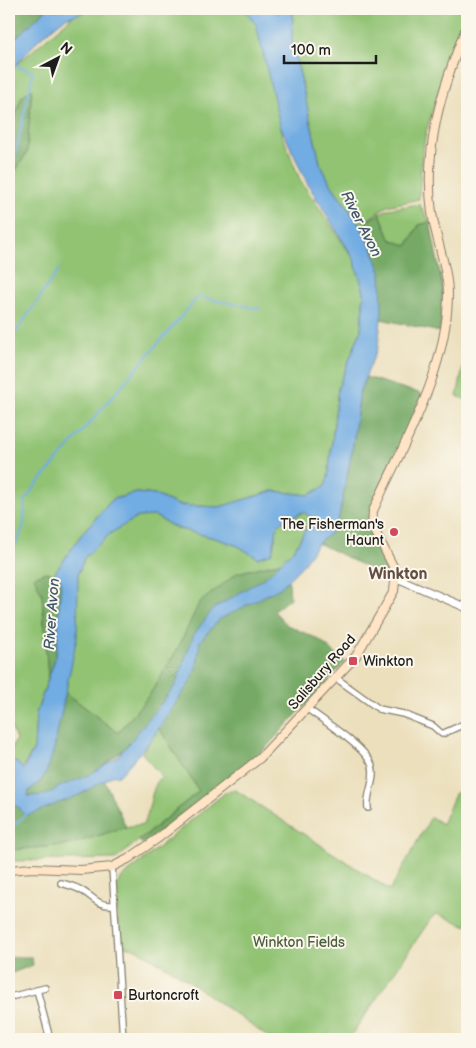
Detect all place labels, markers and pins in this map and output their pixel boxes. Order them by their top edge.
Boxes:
place label: The Fisherman's Haunt [280,516,385,549]
marker: The Fisherman's Haunt [388,526,400,538]
place label: Winkton [363,653,413,670]
marker: Winkton [347,655,359,667]
place label: Burtoncroft [128,987,200,1004]
marker: Burtoncroft [112,989,124,1001]

